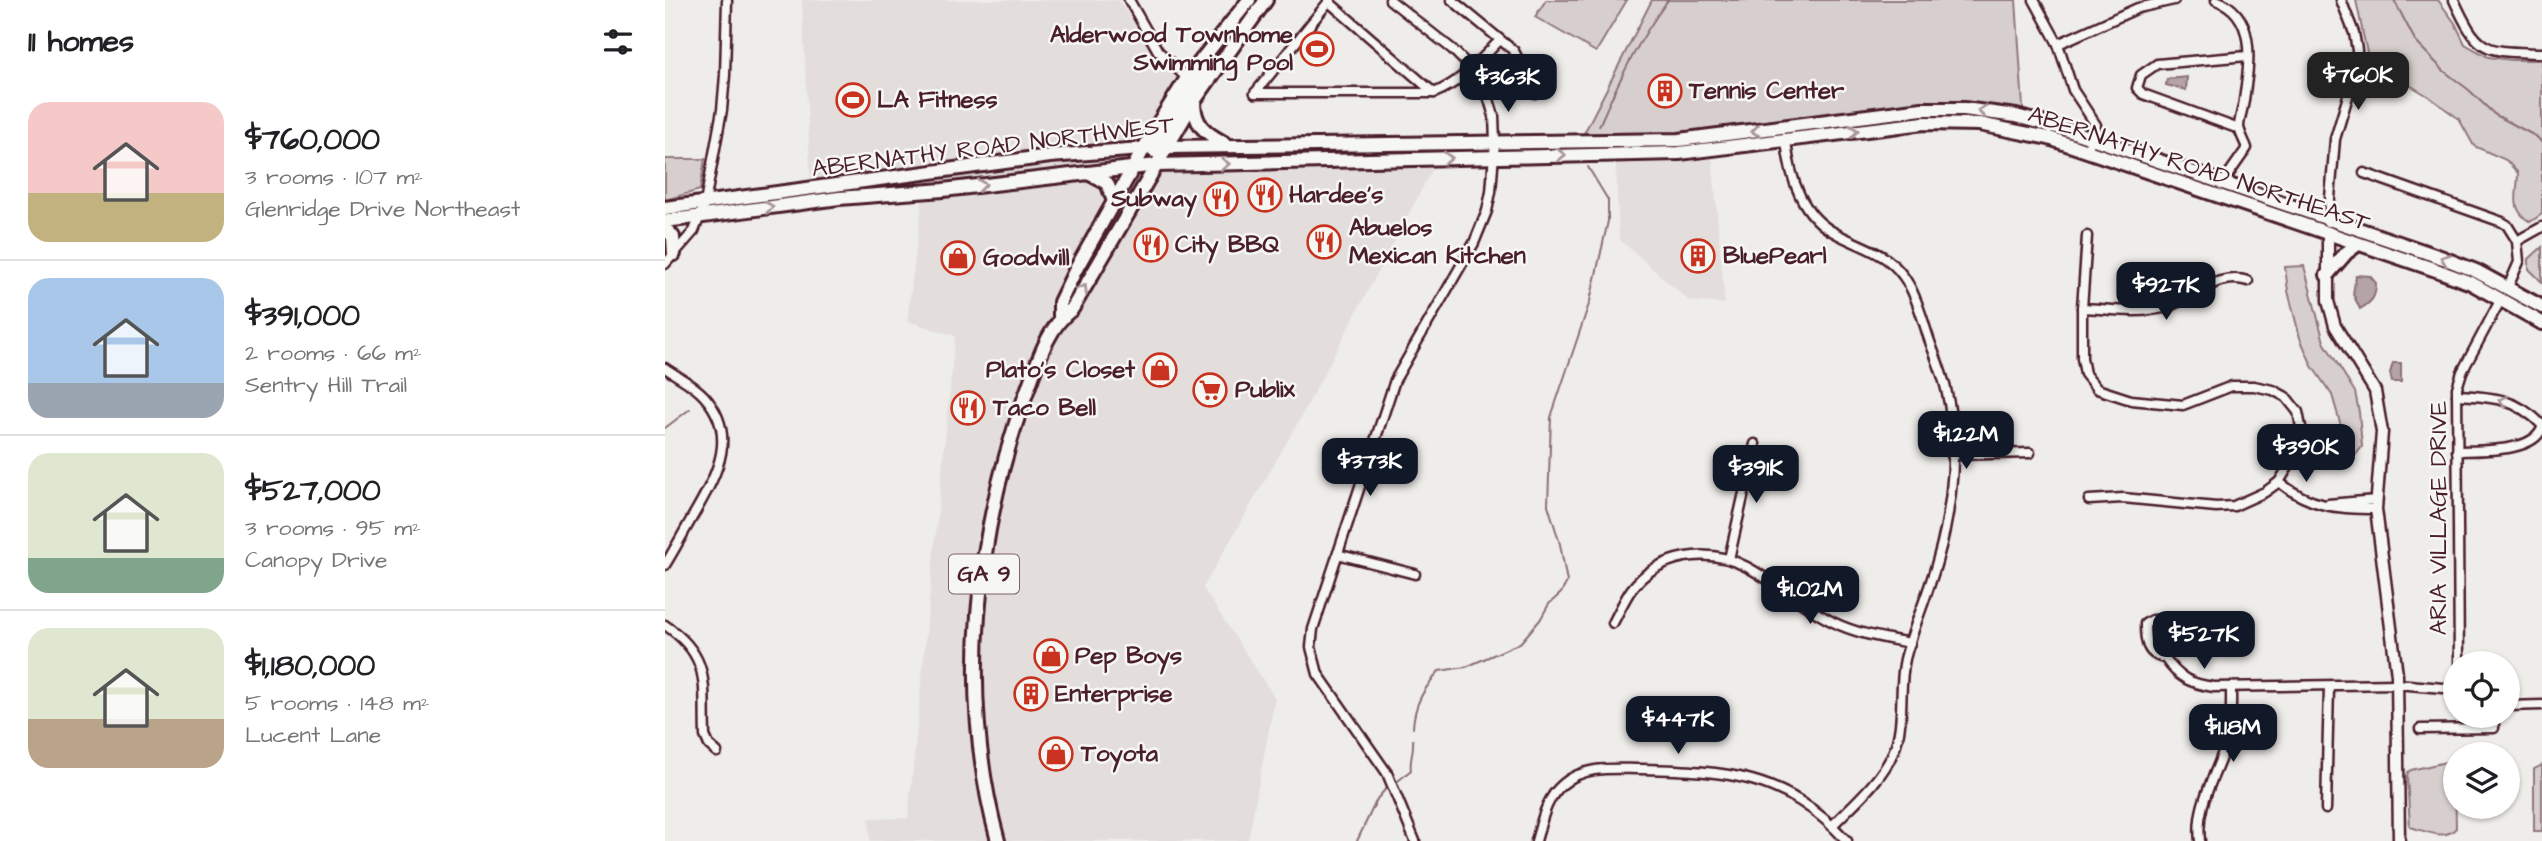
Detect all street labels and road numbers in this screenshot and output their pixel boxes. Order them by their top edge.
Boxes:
street label: ABERNATHY ROAD NORTHEAST [2024,98,2374,240]
street label: ABERNATHY ROAD NORTHWEST [810,108,1176,186]
street label: ARIA VILLAGE DRIVE [2422,401,2456,635]
road number: GA 9 [949,554,1019,594]

